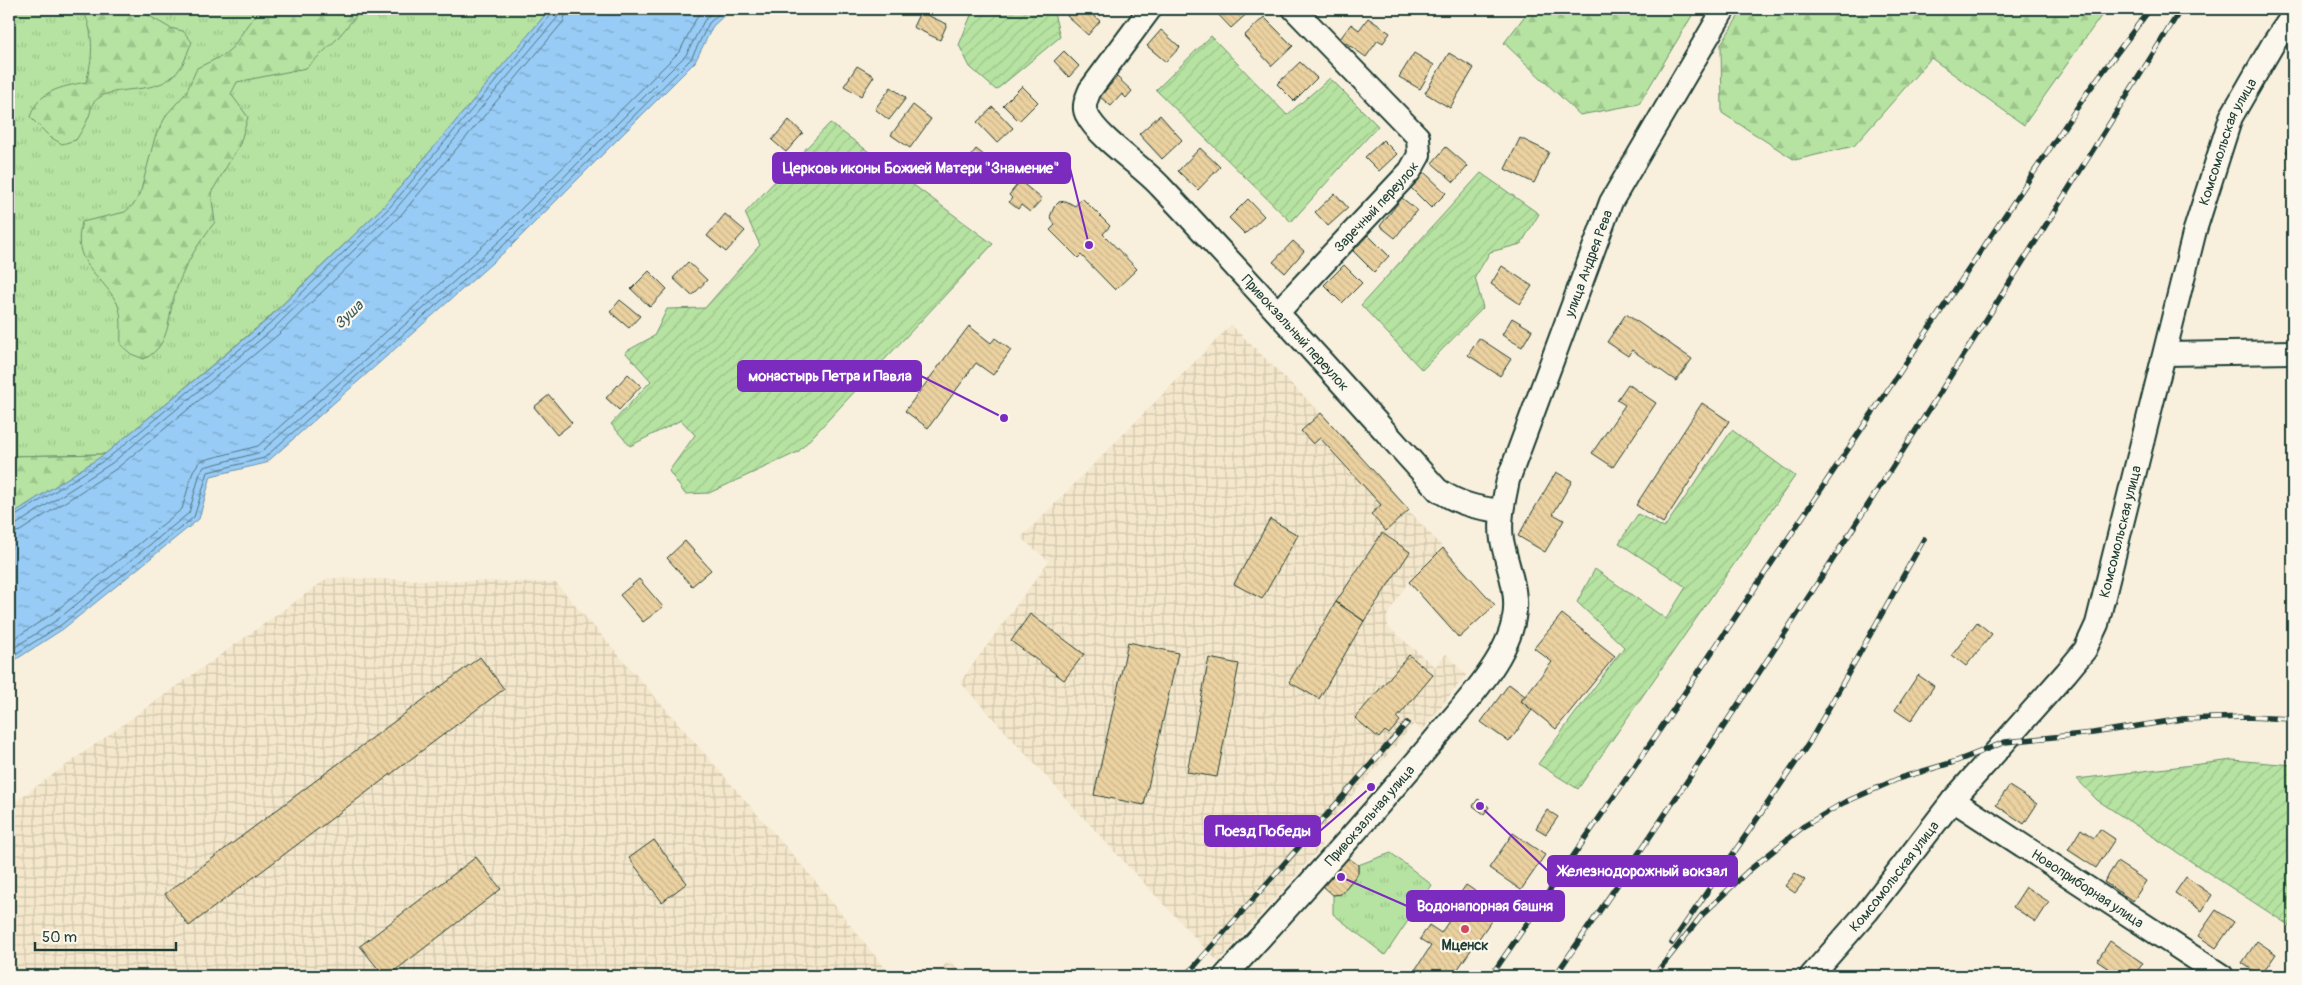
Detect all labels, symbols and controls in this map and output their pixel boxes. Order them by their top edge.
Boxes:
street label: Комсомольская улица [2195,75,2260,207]
callout: Церковь иконы Божией Матери "Знамение" [773,153,1070,183]
text: Церковь иконы Божией Матери "Знамение" [783,159,1059,178]
street label: Заречный переулок [1330,159,1422,255]
street label: улица Андрея Рева [1560,207,1616,320]
street label: Привокзальный переулок [1238,271,1353,394]
water label: Зуша [331,296,368,333]
callout: монастырь Петра и Павла [738,361,921,391]
text: монастырь Петра и Павла [748,367,912,386]
street label: Комсомольская улица [2095,464,2145,599]
street label: Привокзальная улица [1321,762,1418,869]
callout: Поезд Победы [1205,816,1320,846]
street label: Комсомольская улица [1846,817,1942,935]
text: Поезд Победы [1215,822,1311,841]
street label: Новоприборная улица [2028,845,2147,931]
callout: Железнодорожный вокзал [1548,856,1737,886]
text: Железнодорожный вокзал [1555,862,1728,881]
callout: Водонапорная башня [1407,891,1564,921]
text: Водонапорная башня [1417,897,1553,916]
scale bar [35,920,176,952]
marker: Мценск [1459,923,1471,935]
text: 50 m [42,928,77,947]
place label: Мценск [1441,937,1489,954]

